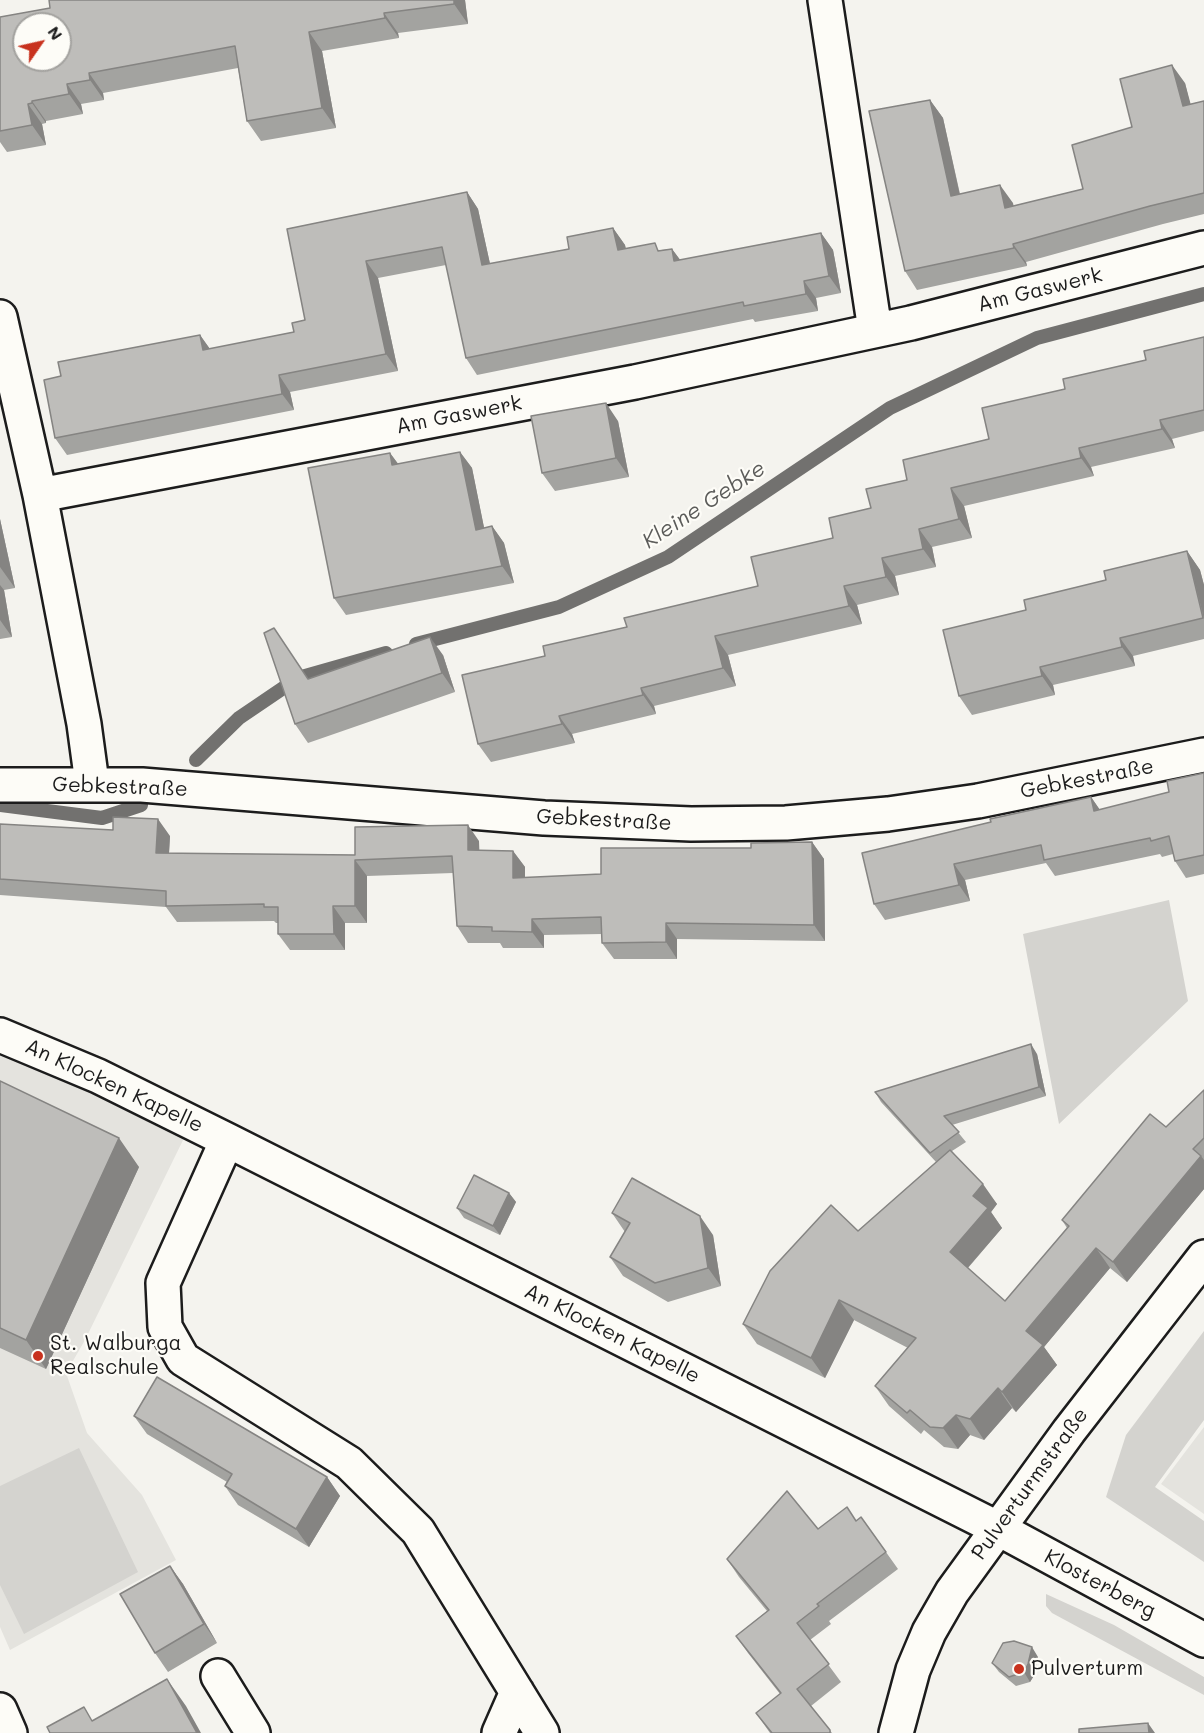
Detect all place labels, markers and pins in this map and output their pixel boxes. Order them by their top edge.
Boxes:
place label: St. Walburga Realschule [50,1331,181,1381]
marker: St. Walburga Realschule [31,1349,45,1363]
place label: Pulverturm [1031,1656,1143,1682]
marker: Pulverturm [1012,1662,1026,1676]

